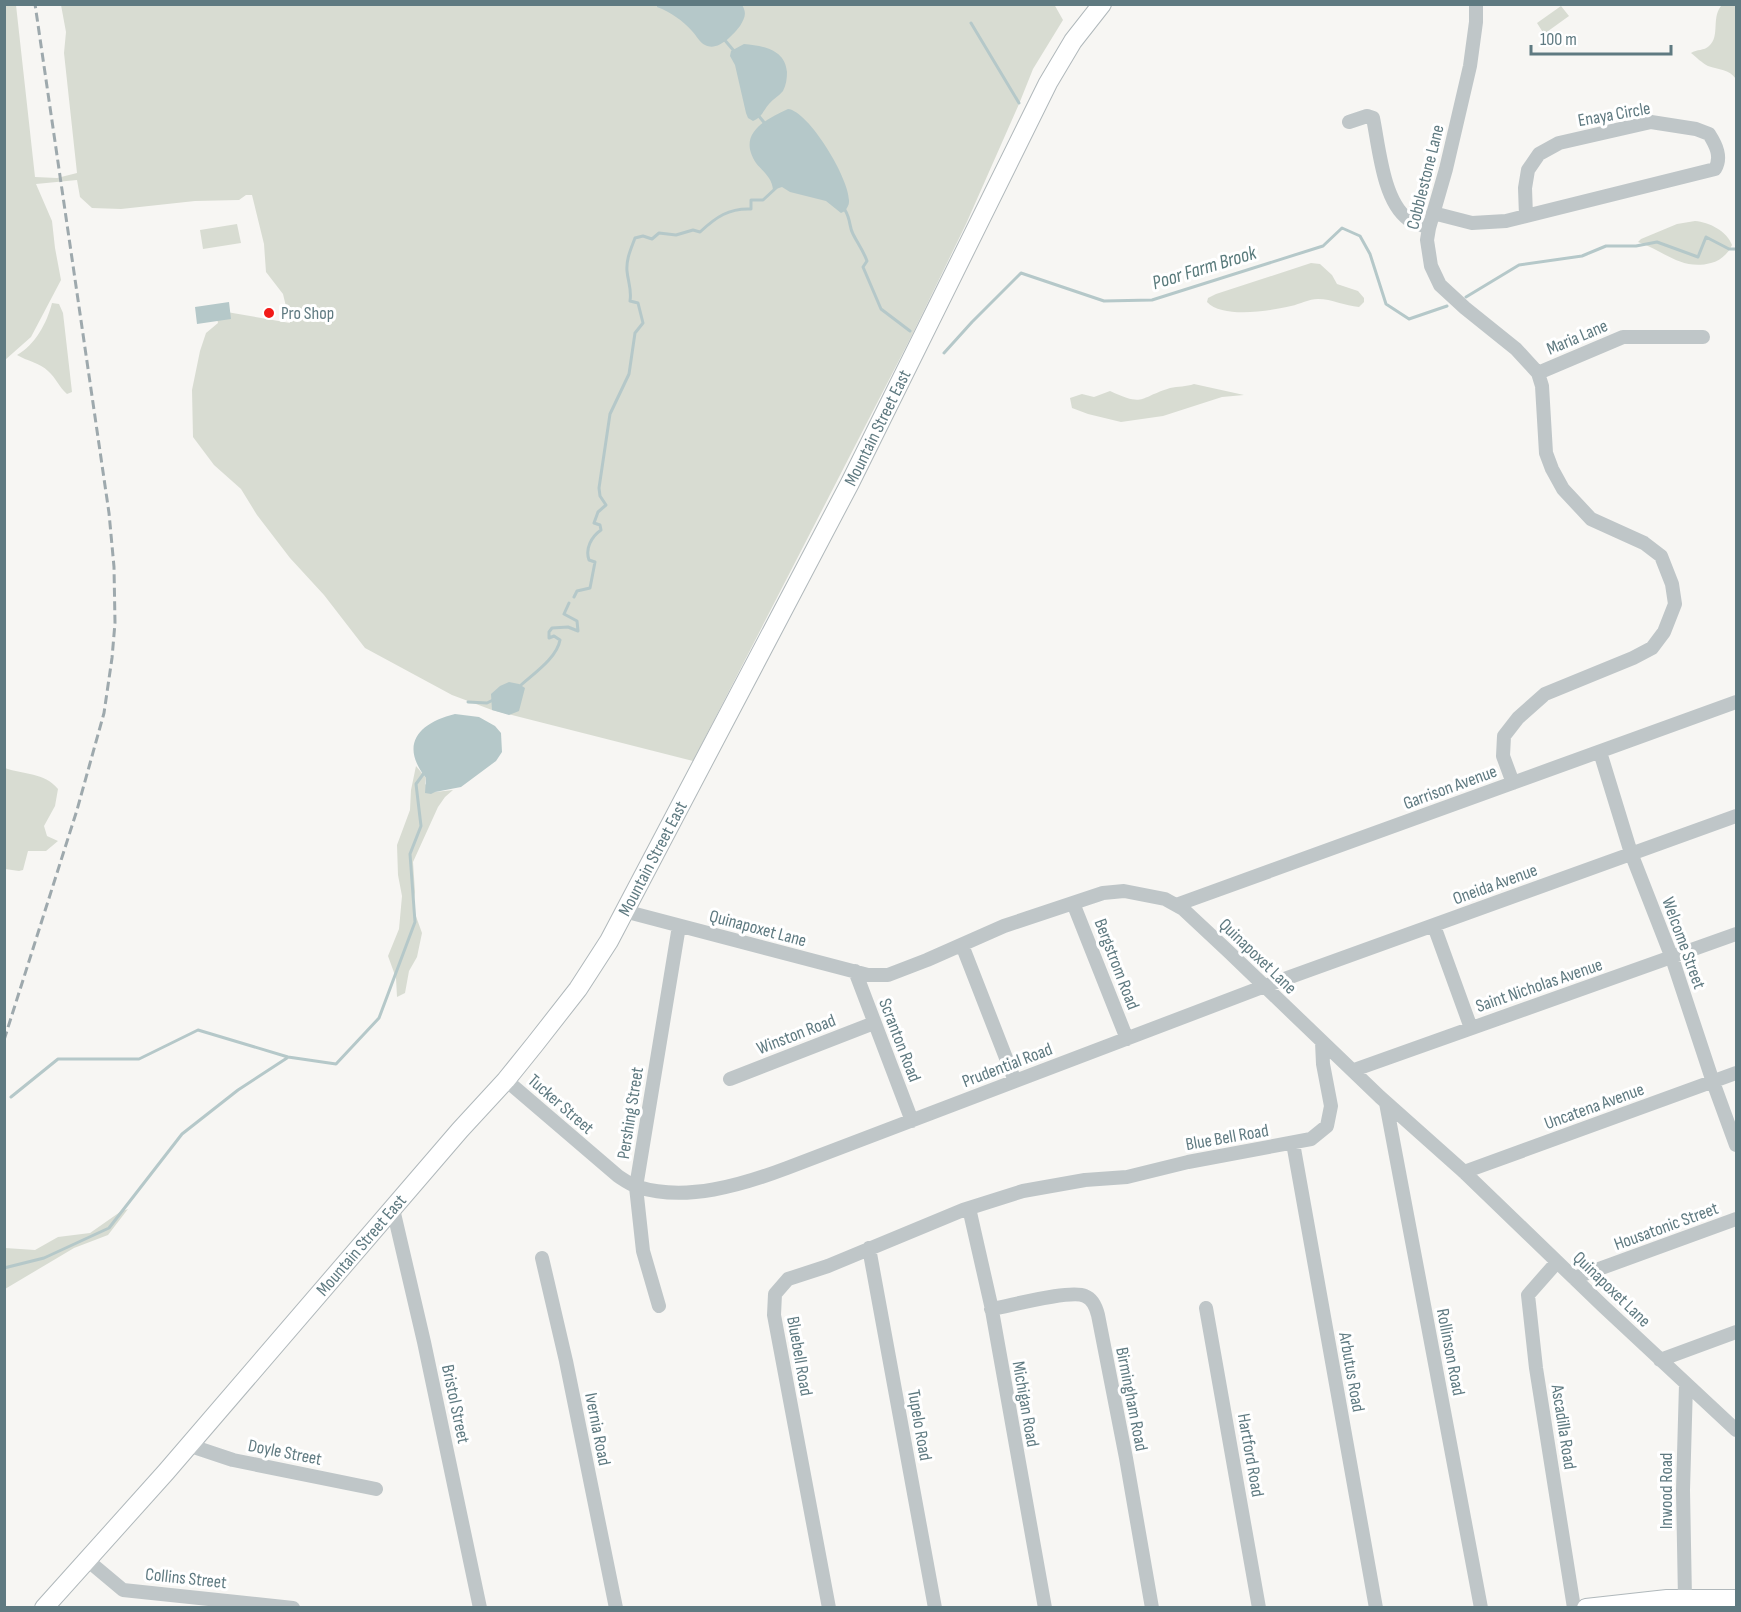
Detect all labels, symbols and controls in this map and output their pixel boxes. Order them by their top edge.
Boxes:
scale bar [1531,18,1670,56]
text: 100 m [1540,29,1577,50]
street label: Enaya Circle [1576,98,1652,131]
street label: Cobblestone Lane [1402,123,1449,232]
water label: Poor Farm Brook [1149,241,1260,295]
place label: Pro Shop [281,303,334,324]
marker: Pro Shop [262,306,276,320]
street label: Maria Lane [1543,315,1611,360]
street label: Mountain Street East [840,366,916,489]
street label: Garrison Avenue [1401,761,1500,814]
street label: Mountain Street East [614,797,692,920]
street label: Oneida Avenue [1450,859,1540,909]
street label: Welcome Street [1657,894,1710,992]
street label: Quinapoxet Lane [707,905,809,952]
street label: Quinapoxet Lane [1215,914,1301,999]
street label: Bergstrom Road [1090,916,1144,1013]
street label: Saint Nicholas Avenue [1473,954,1605,1017]
street label: Scranton Road [874,995,925,1085]
street label: Winston Road [754,1010,839,1059]
street label: Prudential Road [959,1039,1055,1092]
street label: Pershing Street [613,1065,648,1161]
street label: Tucker Street [523,1070,598,1139]
street label: Uncatena Avenue [1541,1079,1647,1134]
street label: Blue Bell Road [1184,1120,1270,1155]
street label: Mountain Street East [312,1190,411,1300]
street label: Housatonic Street [1611,1198,1722,1255]
street label: Quinapoxet Lane [1569,1247,1655,1332]
street label: Rollinson Road [1432,1307,1469,1397]
street label: Bluebell Road [782,1315,817,1397]
street label: Arbutus Road [1334,1330,1369,1414]
street label: Birmingham Road [1111,1345,1152,1453]
street label: Michigan Road [1008,1360,1043,1449]
street label: Bristol Street [437,1363,474,1446]
street label: Ascadilla Road [1546,1382,1581,1471]
street label: Tupelo Road [903,1388,936,1462]
street label: Ivernia Road [580,1391,615,1467]
street label: Hartford Road [1233,1412,1268,1499]
street label: Doyle Street [246,1435,324,1470]
street label: Inwood Road [1656,1453,1677,1529]
street label: Collins Street [144,1564,228,1593]

